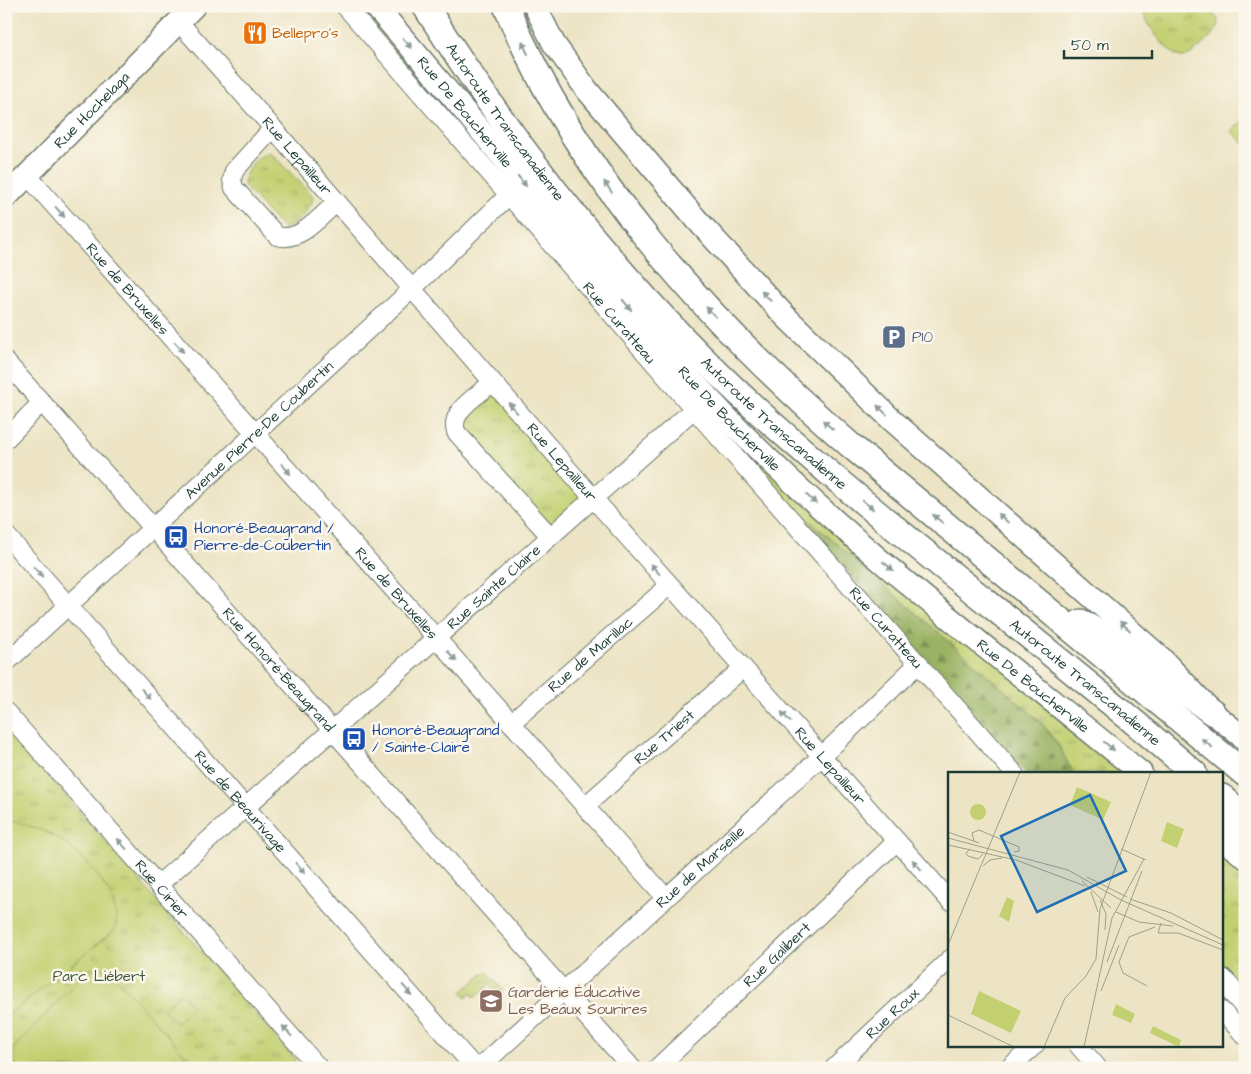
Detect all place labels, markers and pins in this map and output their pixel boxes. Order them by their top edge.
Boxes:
restaurant icon: Bellepro's [242,20,268,46]
place label: Bellepro's [272,23,339,44]
parking icon: P10 [881,324,907,350]
place label: P10 [912,327,933,348]
place label: Honoré-Beaugrand / Pierre-de-Coubertin [194,518,334,556]
bus stop icon: Honoré-Beaugrand / Pierre-de-Coubertin [163,524,189,550]
place label: Honoré-Beaugrand / Sainte-Claire [372,720,500,758]
bus stop icon: Honoré-Beaugrand / Sainte-Claire [341,726,367,752]
place label: Garderie Éducative Les Beaux Sourires [508,982,648,1020]
school or university icon: Garderie Éducative Les Beaux Sourires [478,988,504,1014]

